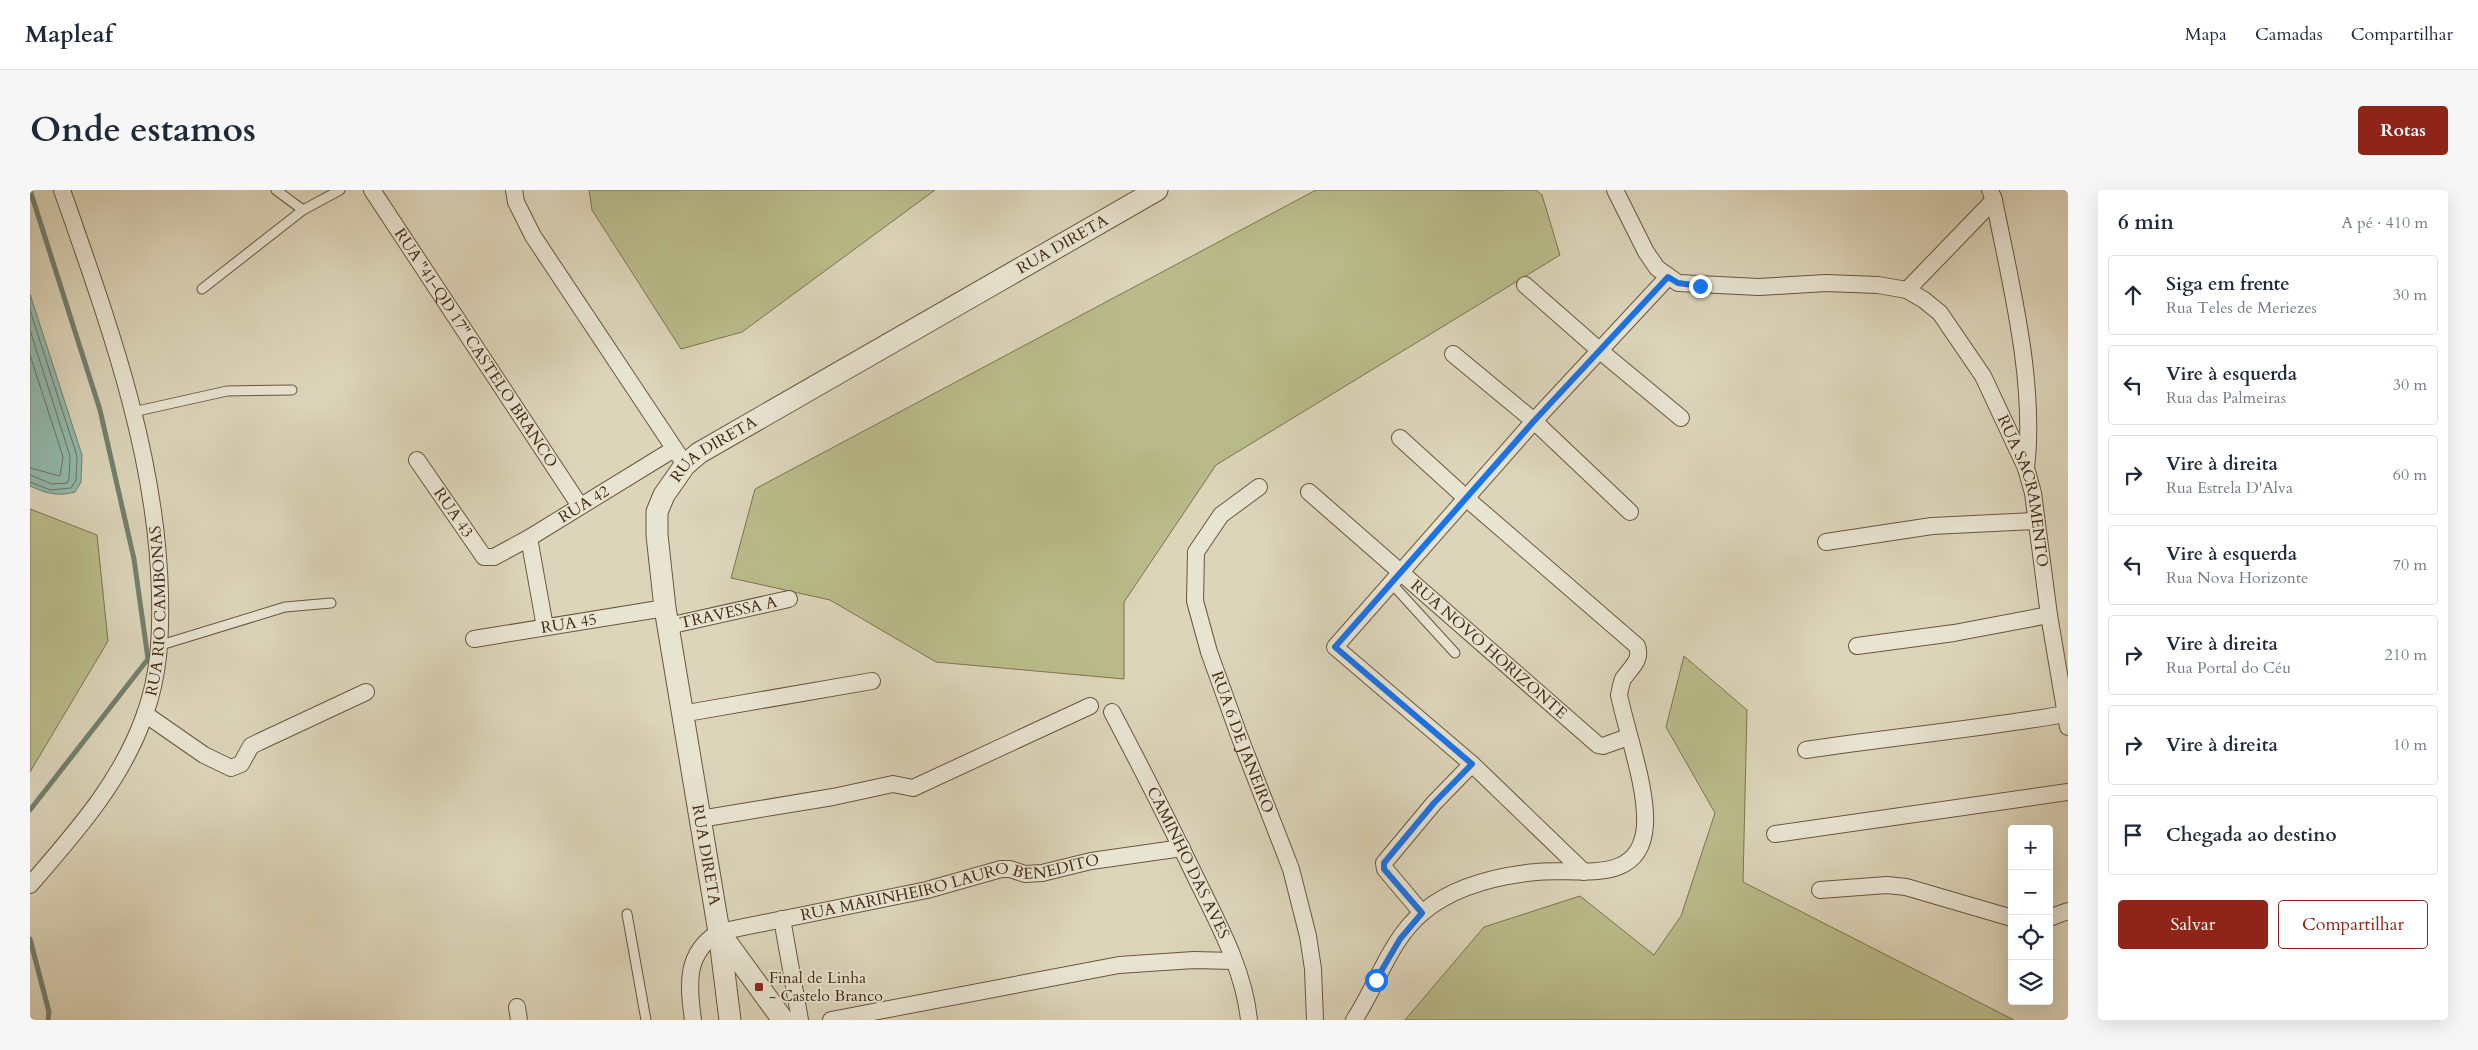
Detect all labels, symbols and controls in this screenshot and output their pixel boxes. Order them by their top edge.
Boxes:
text: Mapleaf [25,18,113,51]
text: Mapa [2185,22,2227,47]
text: Camadas [2255,22,2323,47]
text: Compartilhar [2351,22,2453,47]
text: Onde estamos [30,106,256,154]
button: Rotas [2358,106,2448,155]
text: 6 min [2118,208,2174,237]
street label: RUA DIRETA [1012,209,1113,279]
text: A pé · 410 m [2341,212,2428,234]
street label: RUA "41-QD 17" CASTELO BRANCO [389,224,563,472]
text: Siga em frente [2166,271,2290,297]
route end [1689,275,1712,298]
icon: ahead [2119,281,2147,309]
text: 30 m [2393,284,2427,306]
text: Rua Teles de Meriezes [2166,297,2317,319]
text: Vire à esquerda [2166,361,2297,387]
icon: left [2119,371,2147,399]
text: 30 m [2393,374,2427,396]
text: Rua das Palmeiras [2166,387,2286,409]
street label: RUA DIRETA [665,411,762,487]
street label: RUA SACRAMENTO [1992,411,2054,569]
text: Vire à direita [2166,451,2278,477]
icon: right [2119,461,2147,489]
text: 60 m [2393,464,2427,486]
text: Rua Estrela D'Alva [2166,477,2293,499]
street label: RUA 42 [554,480,614,528]
street label: RUA 43 [428,483,478,542]
street label: RUA RIO CAMBONAS [140,525,171,698]
text: Vire à esquerda [2166,541,2297,567]
icon: left [2119,551,2147,579]
text: 70 m [2393,554,2427,576]
text: Rua Nova Horizonte [2166,567,2308,589]
street label: RUA NOVO HORIZONTE [1406,575,1572,724]
street label: TRAVESSA A [678,591,780,634]
street label: RUA 45 [539,608,598,639]
text: Vire à direita [2166,631,2278,657]
icon: right [2119,641,2147,669]
text: 210 m [2385,644,2427,666]
text: Rua Portal do Céu [2166,657,2291,679]
street label: RUA 6 DE JANEIRO [1206,668,1279,816]
icon: right [2119,731,2147,759]
text: Vire à direita [2166,732,2278,758]
text: 10 m [2393,734,2427,756]
street label: CAMINHO DAS AVES [1142,783,1235,942]
street label: RUA DIRETA [686,803,726,908]
icon: arrive [2119,821,2147,849]
text: Chegada ao destino [2166,822,2337,848]
map controls [2008,825,2053,1005]
button: + [2008,825,2053,870]
street label: RUA MARINHEIRO LAURO BENEDITO [799,849,1101,926]
button: − [2008,870,2053,915]
button: Salvar [2118,900,2268,949]
button: Compartilhar [2278,900,2428,949]
button: locate [2008,915,2053,960]
button: layers [2008,960,2053,1005]
place label: Final de Linha - Castelo Branco [769,967,883,1007]
route start [1365,969,1388,992]
marker: Final de Linha - Castelo Branco [753,981,765,993]

